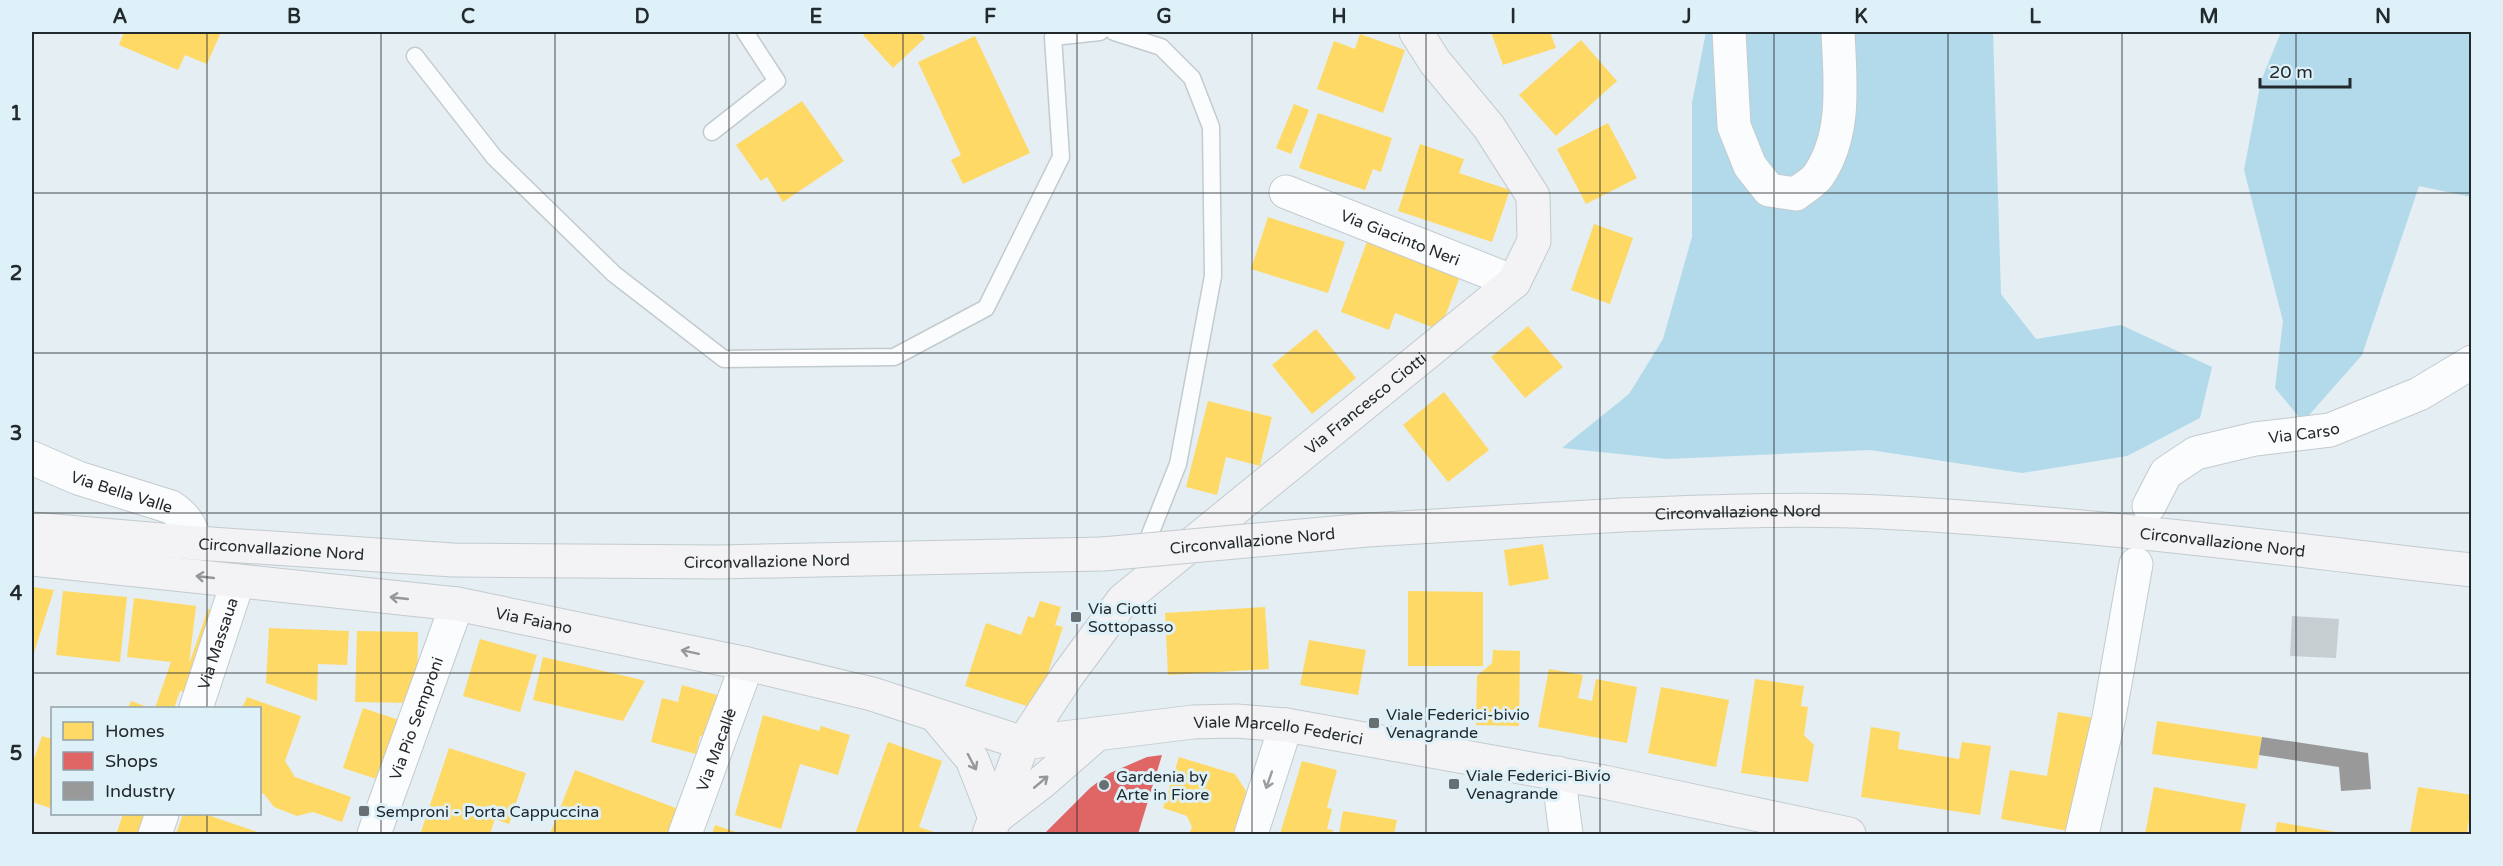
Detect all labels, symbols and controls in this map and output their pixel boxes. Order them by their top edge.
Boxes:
text: A [113,5,128,29]
text: B [287,5,301,29]
text: C [461,5,475,29]
text: D [634,5,650,29]
text: E [810,5,823,29]
text: F [984,5,996,29]
text: G [1156,5,1172,29]
text: H [1331,5,1347,29]
text: I [1510,5,1516,29]
text: J [1681,5,1692,29]
text: K [1854,5,1868,29]
text: L [2029,5,2041,29]
text: M [2199,5,2219,29]
text: N [2375,5,2391,29]
scale bar [2260,51,2350,89]
text: 20 m [2269,61,2313,83]
text: 1 [10,102,22,126]
street label: Via Giacinto Neri [1337,205,1463,271]
text: 2 [10,262,22,286]
street label: Via Francesco Ciotti [1301,348,1431,459]
street label: Via Carso [2267,418,2343,448]
text: 3 [10,422,22,446]
street label: Via Bella Valle [67,467,175,518]
street label: Circonvallazione Nord [1655,501,1821,525]
street label: Circonvallazione Nord [1169,524,1336,559]
street label: Circonvallazione Nord [2139,524,2306,562]
street label: Circonvallazione Nord [198,534,365,565]
street label: Circonvallazione Nord [684,550,850,573]
one-way arrow [196,571,216,582]
text: 4 [10,582,23,606]
one-way arrow [390,592,410,603]
street label: Via Massaua [194,595,243,692]
place label: Via Ciotti Sottopasso [1088,599,1174,637]
street label: Via Faiano [494,603,574,639]
marker: Via Ciotti Sottopasso [1069,610,1083,624]
one-way arrow [681,646,700,657]
street label: Via Pio Semproni [385,654,448,783]
street label: Via Macallè [692,705,741,794]
place label: Viale Federici-bivio Venagrande [1386,705,1530,743]
legend [51,707,261,815]
street label: Viale Marcello Federici [1193,712,1365,750]
marker: Viale Federici-bivio Venagrande [1367,716,1381,730]
text: Homes [105,720,165,742]
text: 5 [10,742,22,766]
text: Shops [105,750,158,772]
one-way arrow [966,753,978,770]
place label: Viale Federici-Bivio Venagrande [1466,766,1611,804]
place label: Gardenia by Arte in Fiore [1116,767,1209,805]
one-way arrow [1263,770,1274,789]
one-way arrow [1033,775,1049,788]
marker: Viale Federici-Bivio Venagrande [1447,777,1461,791]
marker: Gardenia by Arte in Fiore [1097,778,1111,792]
text: Industry [105,780,176,802]
place label: Semproni - Porta Cappuccina [376,802,599,822]
marker: Semproni - Porta Cappuccina [357,804,371,818]

